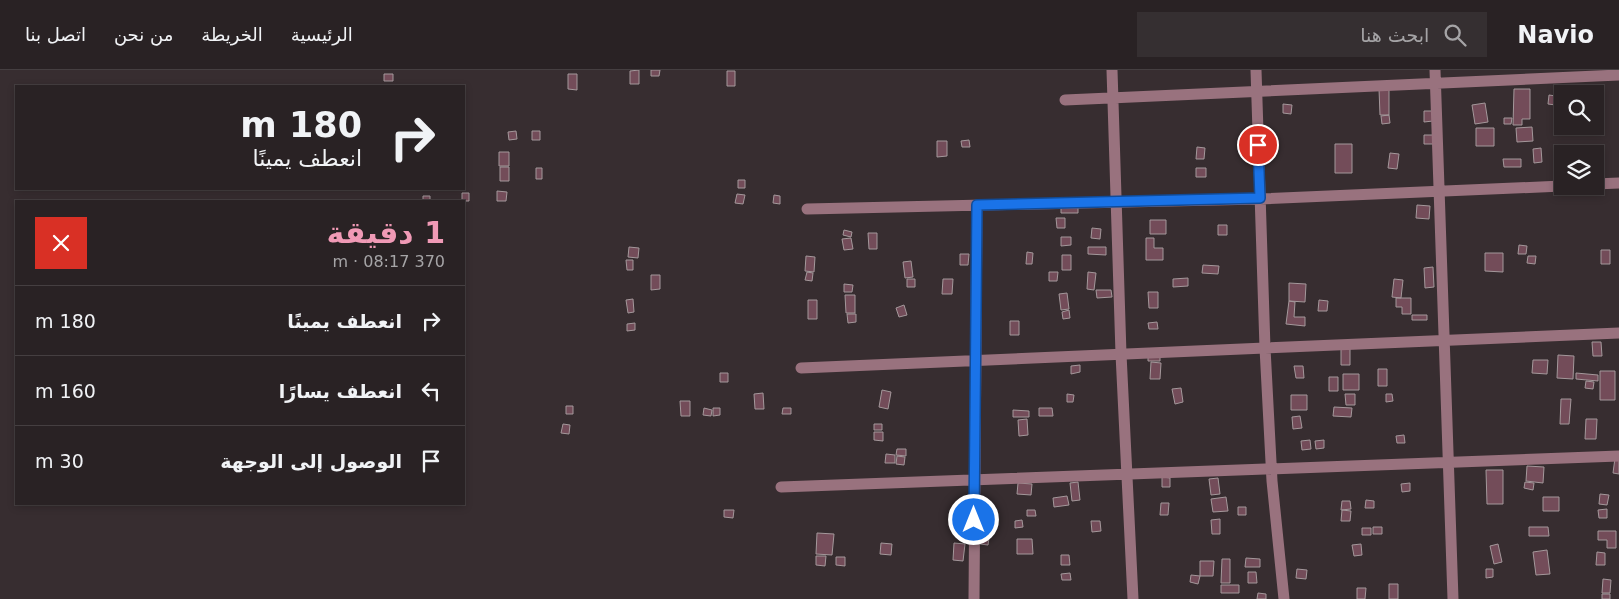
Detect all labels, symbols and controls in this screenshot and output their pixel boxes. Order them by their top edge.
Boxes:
search box [1137,12,1487,57]
icon: search [1441,21,1469,49]
text: Navio [1517,21,1594,49]
text: اتصل بنا [25,24,86,45]
text: من نحن [114,24,173,45]
text: الخريطة [201,24,263,45]
text: الرئيسية [291,24,353,45]
text: ابحث هنا [1360,24,1429,46]
map controls [1554,85,1604,195]
button: search [1554,85,1604,135]
text: 180 m [240,105,362,145]
icon: right [380,105,445,170]
pin [1237,124,1279,166]
icon: arrive [1244,131,1272,159]
button: layers [1554,145,1604,195]
text: انعطف يمينًا [253,146,362,171]
text: 1 دقيقة [327,215,445,250]
button: close [35,217,87,269]
text: 370 m · 08:17 [332,252,445,271]
icon: right [417,307,445,335]
text: 180 m [35,310,96,332]
text: انعطف يمينًا [287,310,402,332]
icon: left [417,377,445,405]
text: 160 m [35,380,96,402]
text: انعطف يسارًا [279,380,402,402]
icon: arrive [417,447,445,475]
text: 30 m [35,450,84,472]
text: الوصول إلى الوجهة [220,450,402,472]
position arrow [947,493,999,545]

